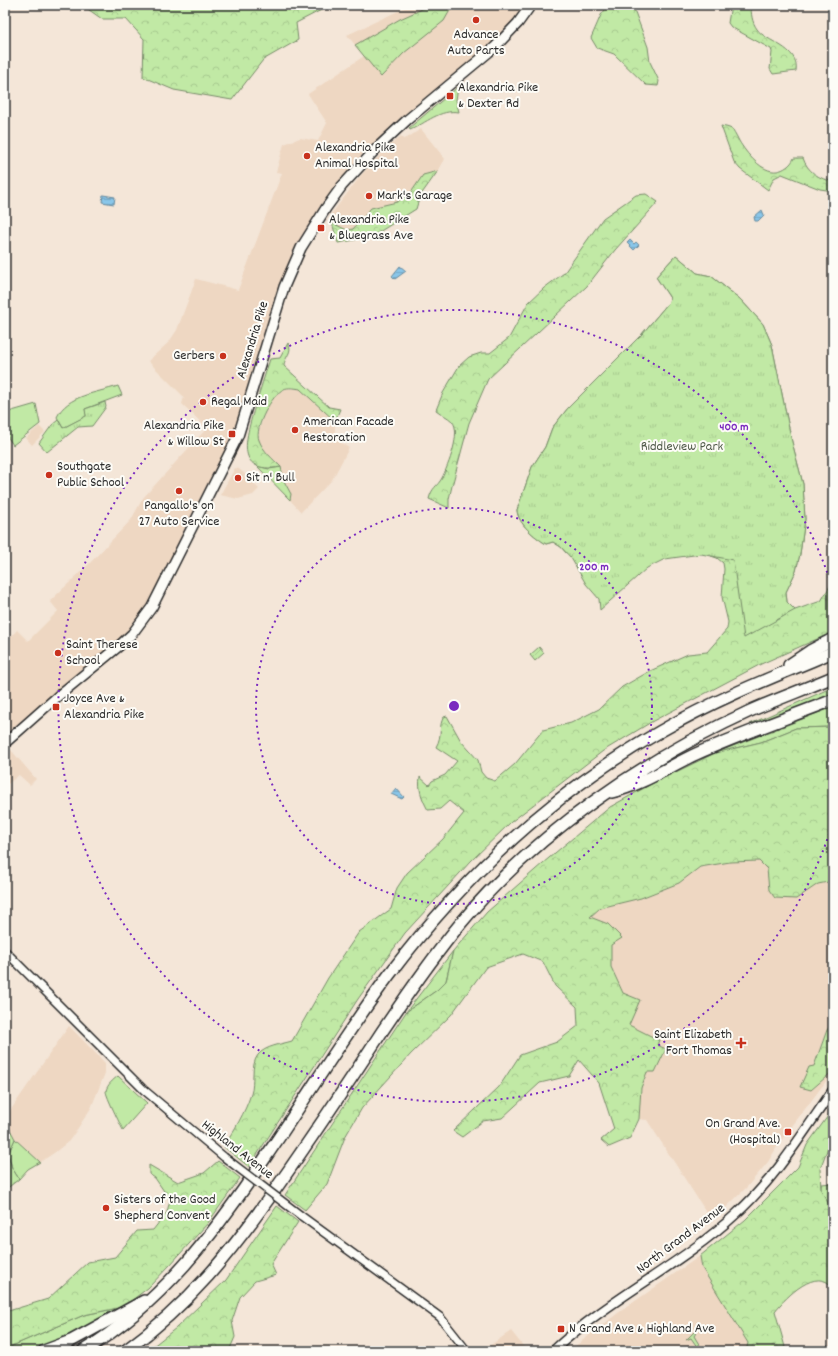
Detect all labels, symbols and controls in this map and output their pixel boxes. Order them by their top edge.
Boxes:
marker: Advance Auto Parts [471,15,481,25]
place label: Advance Auto Parts [447,25,505,61]
place label: Alexandria Pike & Dexter Rd [458,78,538,114]
marker: Alexandria Pike & Dexter Rd [445,91,455,101]
place label: Alexandria Pike Animal Hospital [315,138,398,174]
marker: Alexandria Pike Animal Hospital [302,151,312,161]
place label: Mark's Garage [377,186,452,206]
marker: Mark's Garage [364,191,374,201]
place label: Alexandria Pike & Bluegrass Ave [329,210,413,246]
marker: Alexandria Pike & Bluegrass Ave [316,223,326,233]
street label: Alexandria Pike [232,299,274,381]
place label: Gerbers [173,346,215,366]
marker: Gerbers [218,351,228,361]
place label: Regal Maid [211,392,267,412]
marker: Regal Maid [198,397,208,407]
place label: American Facade Restoration [303,412,394,448]
place label: Alexandria Pike & Willow St [144,416,224,452]
text: 400 m [719,419,749,436]
marker: American Facade Restoration [290,425,300,435]
marker: Alexandria Pike & Willow St [227,429,237,439]
park label: Riddleview Park [641,437,724,457]
place label: Southgate Public School [57,457,125,493]
place label: Sit n' Bull [246,468,296,488]
marker: Southgate Public School [44,470,54,480]
marker: Sit n' Bull [233,473,243,483]
marker: Pangallo's on 27 Auto Service [174,486,184,496]
place label: Pangallo's on 27 Auto Service [139,496,219,532]
text: 200 m [579,559,609,576]
place label: Saint Therese School [66,635,138,671]
marker: Saint Therese School [53,648,63,658]
place label: Joyce Ave & Alexandria Pike [64,689,144,725]
centre of rings [447,699,461,713]
marker: Joyce Ave & Alexandria Pike [51,702,61,712]
place label: Saint Elizabeth Fort Thomas [654,1025,732,1061]
marker: Saint Elizabeth Fort Thomas [735,1037,747,1049]
place label: On Grand Ave. (Hospital) [705,1114,780,1150]
street label: Highland Avenue [197,1115,277,1185]
marker: On Grand Ave. (Hospital) [783,1127,793,1137]
place label: Sisters of the Good Shepherd Convent [114,1190,216,1226]
street label: North Grand Avenue [632,1199,730,1279]
marker: Sisters of the Good Shepherd Convent [101,1203,111,1213]
place label: N Grand Ave & Highland Ave [569,1319,714,1339]
marker: N Grand Ave & Highland Ave [556,1324,566,1334]

